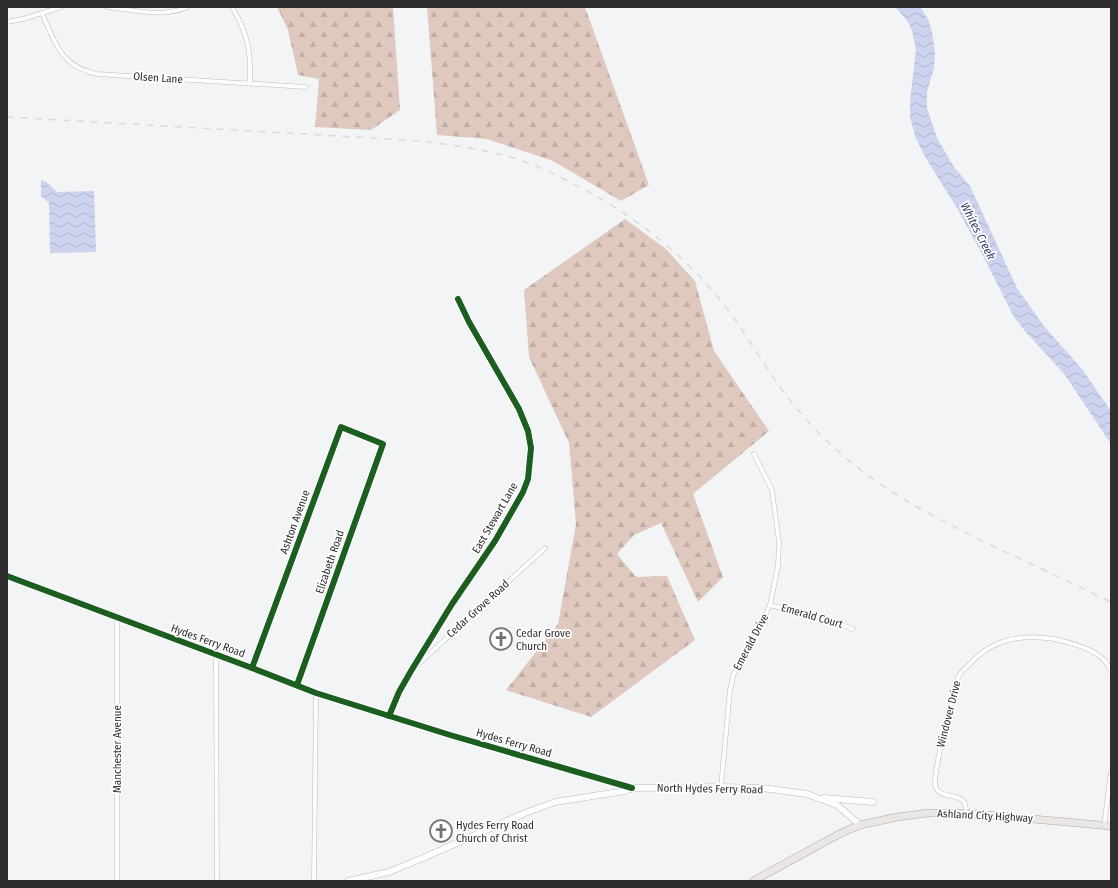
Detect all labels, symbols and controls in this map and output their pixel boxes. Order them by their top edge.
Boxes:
street label: Olsen Lane [133,70,183,86]
water label: Whites Creek [958,200,998,262]
street label: East Stewart Lane [470,480,520,556]
street label: Ashton Avenue [277,488,313,556]
street label: Elizabeth Road [313,528,347,596]
street label: Cedar Grove Road [444,577,512,641]
street label: Emerald Court [780,601,845,631]
street label: Emerald Drive [731,611,771,673]
street label: Hydes Ferry Road [169,622,247,660]
church icon: Cedar Grove Church [488,626,514,652]
place label: Cedar Grove Church [516,627,570,653]
street label: Windover Drive [934,679,964,749]
street label: Manchester Avenue [111,705,124,793]
street label: Hydes Ferry Road [475,726,553,760]
street label: North Hydes Ferry Road [657,782,763,796]
street label: Ashland City Highway [937,807,1033,825]
church icon: Hydes Ferry Road Church of Christ [428,818,454,844]
place label: Hydes Ferry Road Church of Christ [456,819,534,845]

